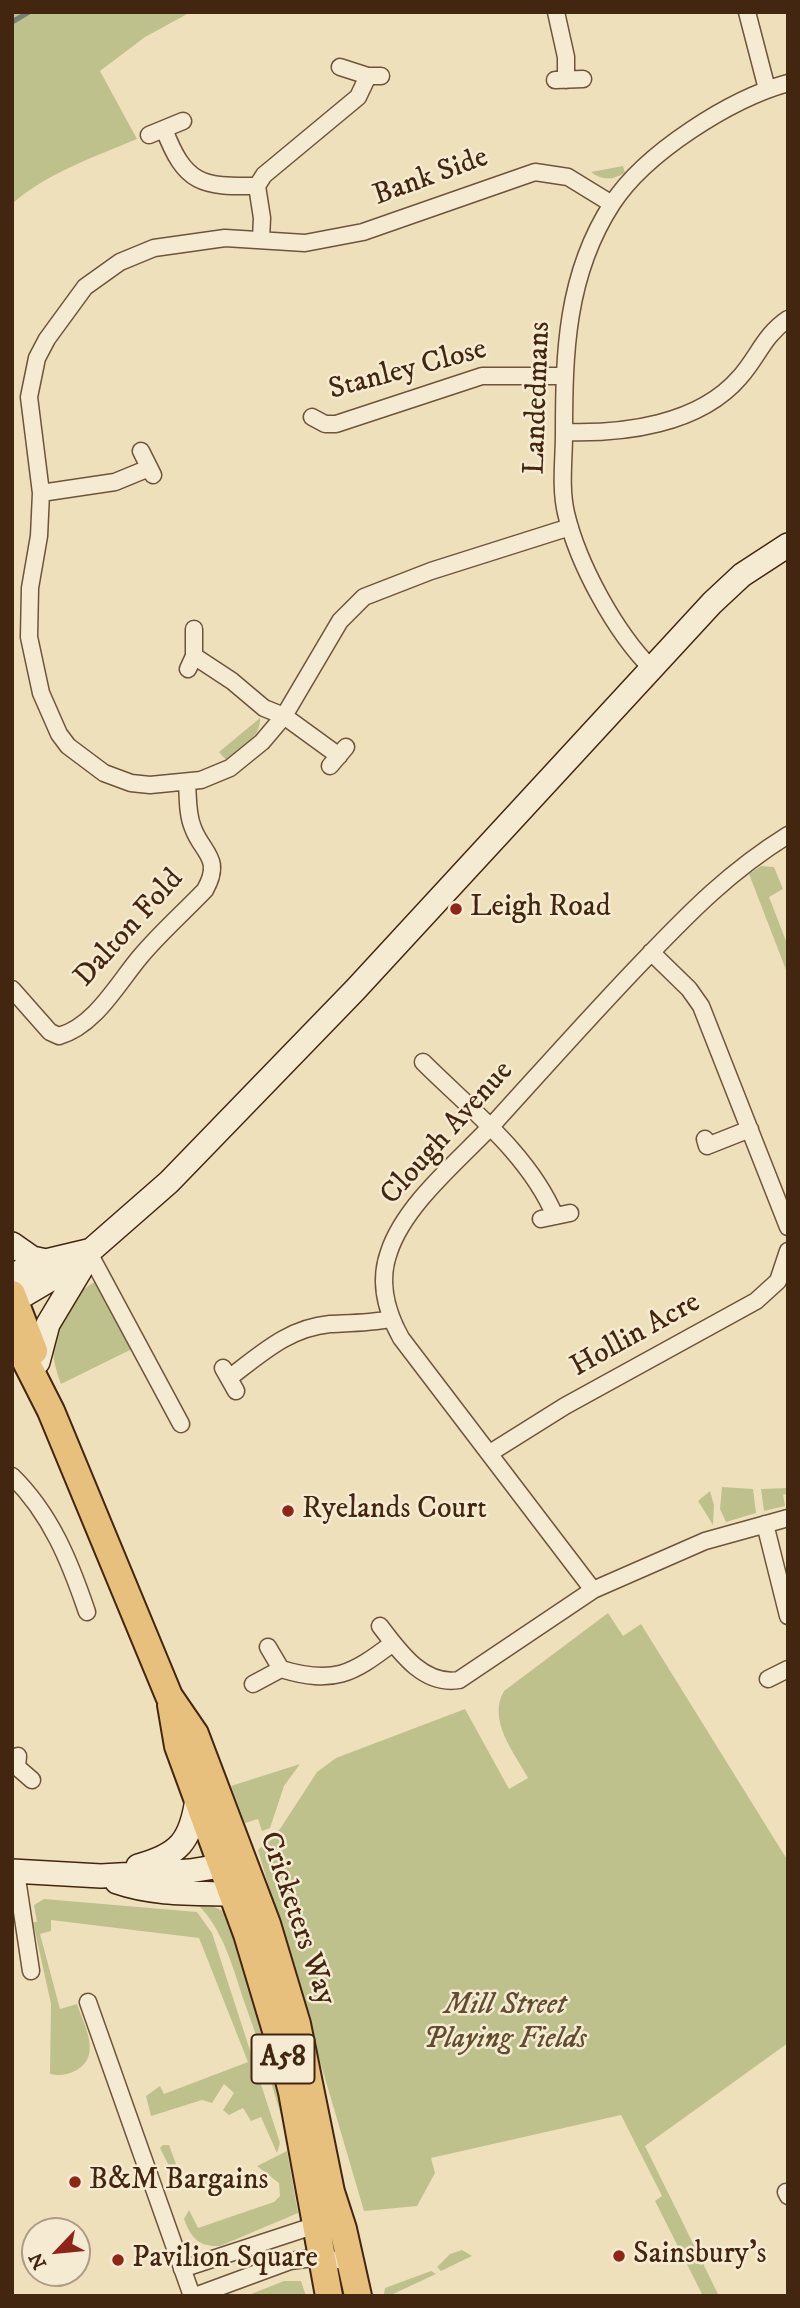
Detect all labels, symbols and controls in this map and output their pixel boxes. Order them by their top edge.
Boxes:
street label: Bank Side [369,141,493,215]
street label: Landedmans [518,321,560,475]
street label: Stanley Close [325,333,491,409]
street label: Dalton Fold [68,863,192,995]
place label: Leigh Road [470,891,611,927]
marker: Leigh Road [448,901,464,917]
street label: Clough Avenue [374,1055,522,1213]
street label: Hollin Acre [565,1286,707,1386]
place label: Ryelands Court [302,1493,487,1529]
marker: Ryelands Court [280,1503,296,1519]
street label: Cricketers Way [250,1828,342,2010]
park label: Mill Street Playing Fields [423,1989,587,2060]
road number: A58 [252,2035,314,2084]
place label: B&M Bargains [89,2164,269,2200]
marker: B&M Bargains [67,2174,83,2190]
north arrow [21,2217,91,2287]
place label: Sainsbury's [633,2238,767,2274]
place label: Pavilion Square [132,2242,318,2278]
text: N [25,2248,52,2273]
marker: Sainsbury's [611,2248,627,2264]
marker: Pavilion Square [110,2252,126,2268]

